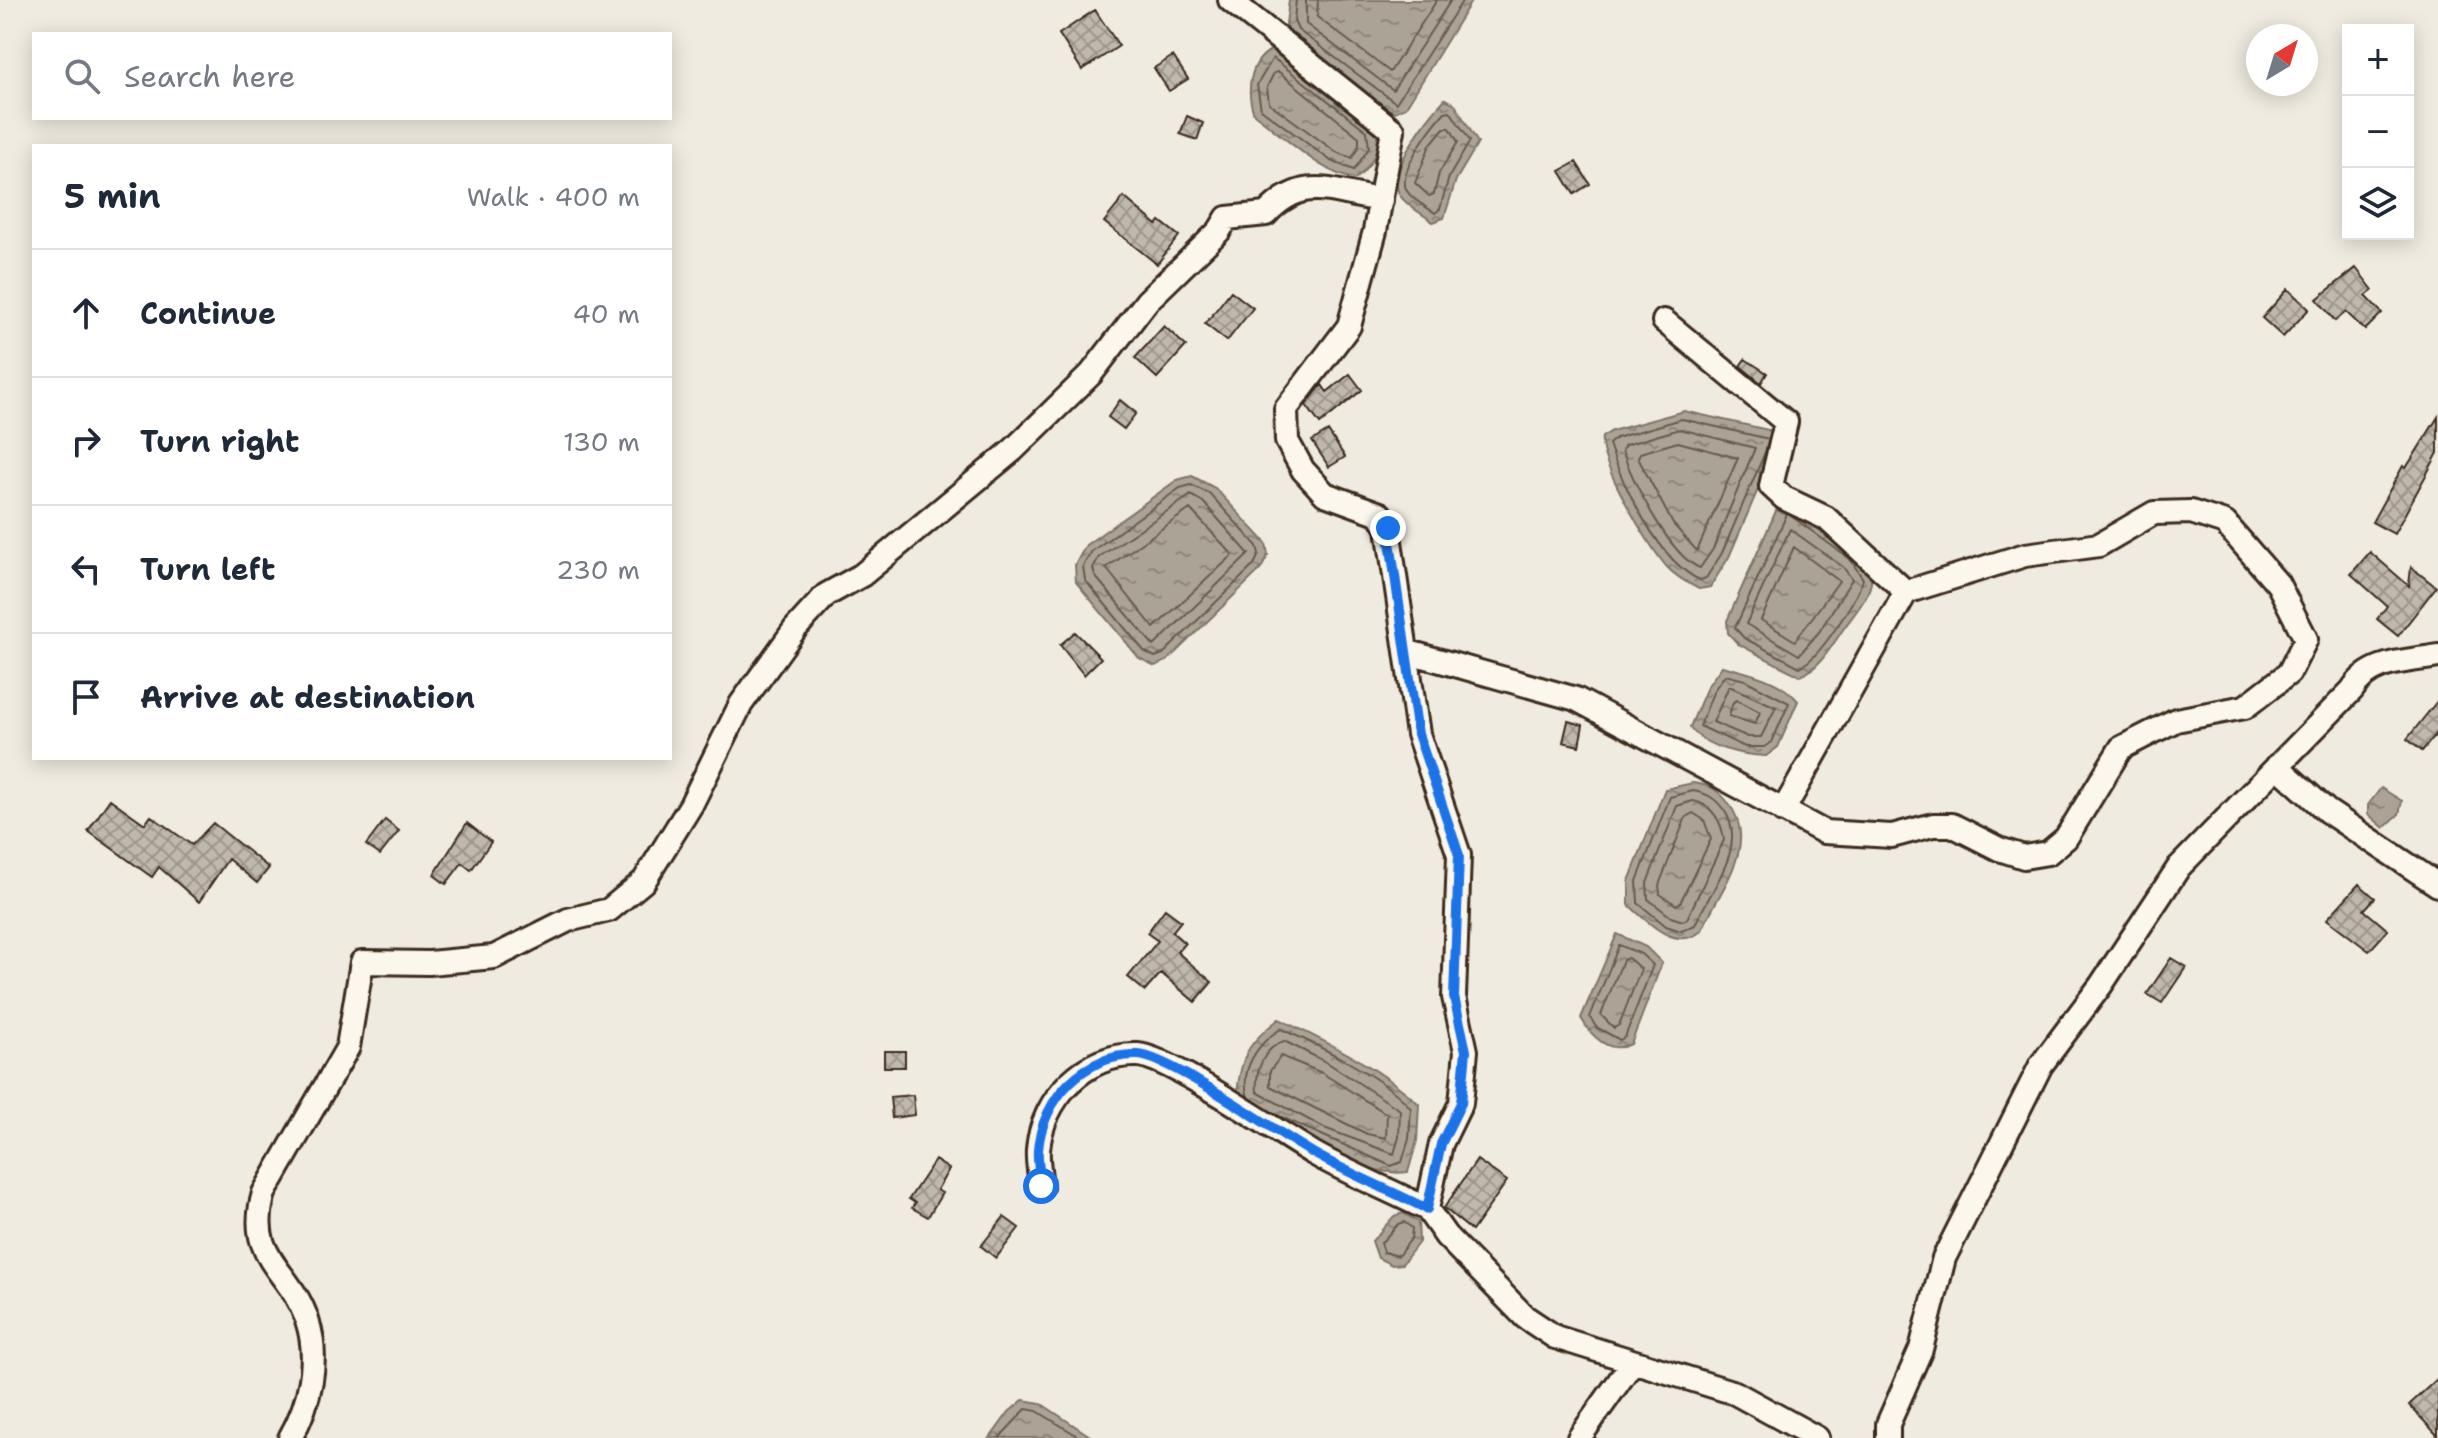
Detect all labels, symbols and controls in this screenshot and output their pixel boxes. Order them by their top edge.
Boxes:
north arrow [2246,24,2318,96]
map controls [2342,24,2414,240]
button: + [2342,24,2414,96]
search box [32,32,672,120]
icon: search [60,54,104,98]
text: Search here [124,56,295,97]
button: − [2342,96,2414,168]
button: layers [2342,168,2414,240]
text: 5 min [64,173,161,219]
text: Walk · 400 m [467,179,640,214]
icon: ahead [64,291,108,335]
text: Continue [140,293,276,334]
text: 40 m [573,296,640,331]
icon: right [64,419,108,463]
text: Turn right [140,421,299,462]
text: 130 m [563,424,640,459]
route end [1370,510,1406,546]
icon: left [64,547,108,591]
text: Turn left [140,549,275,590]
text: 230 m [556,552,640,587]
icon: arrive [64,675,108,719]
text: Arrive at destination [140,677,475,718]
route start [1023,1168,1059,1204]

